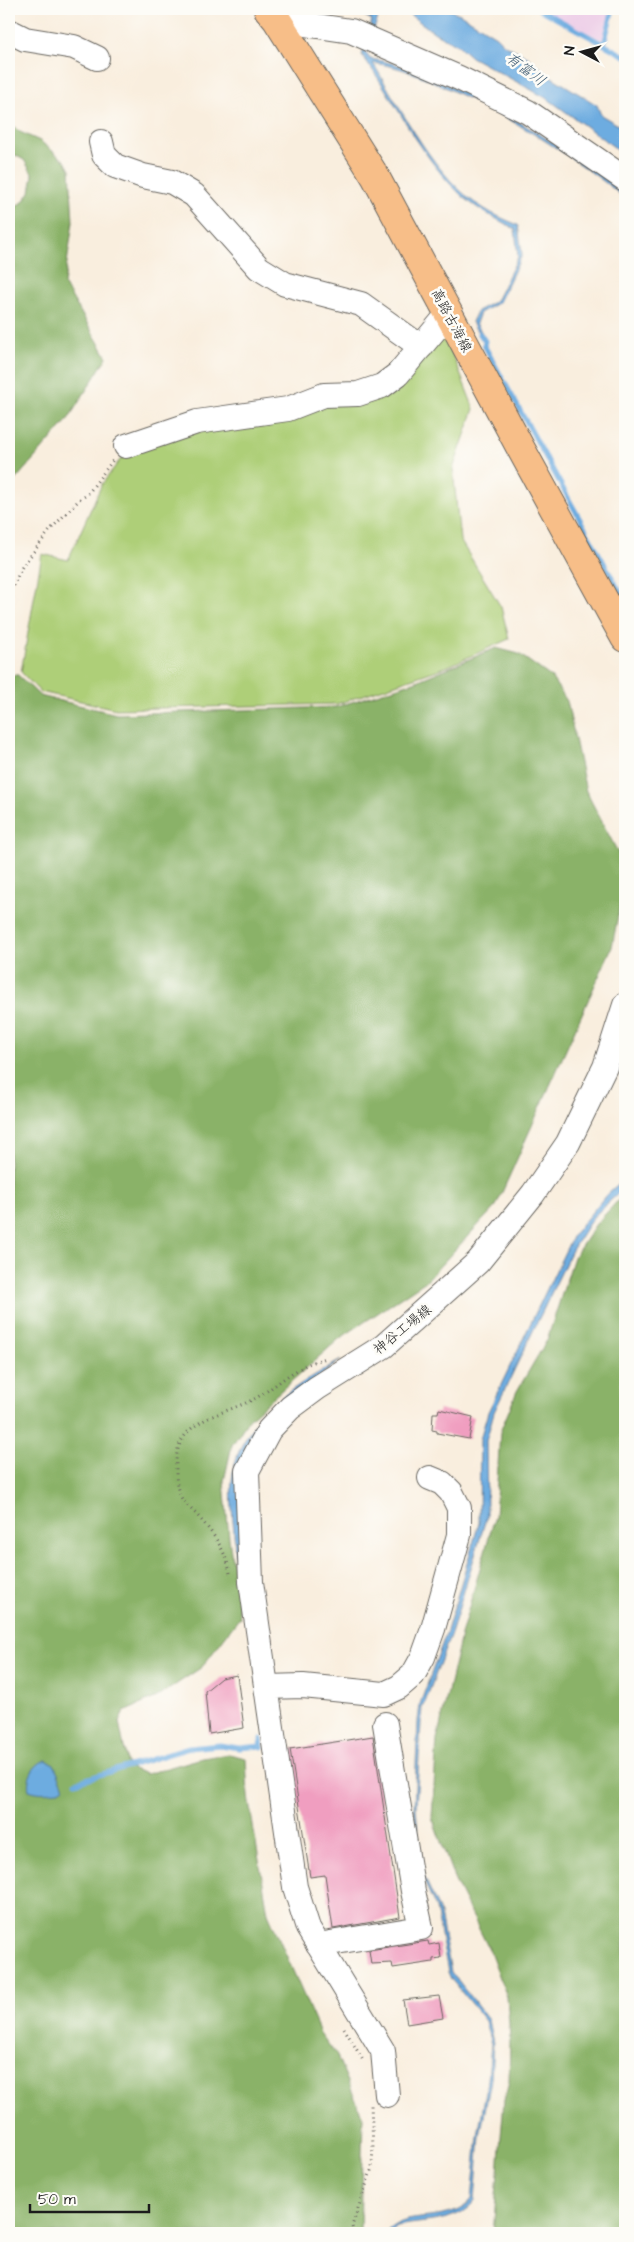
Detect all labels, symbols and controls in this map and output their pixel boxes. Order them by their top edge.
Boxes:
north arrow [556,28,606,78]
text: N [560,45,580,56]
water label: 有富川 [501,47,550,91]
street label: 高路古海線 [426,285,476,356]
street label: 神谷工場線 [369,1300,436,1360]
scale bar [30,2182,149,2214]
text: 50 m [38,2189,76,2210]

